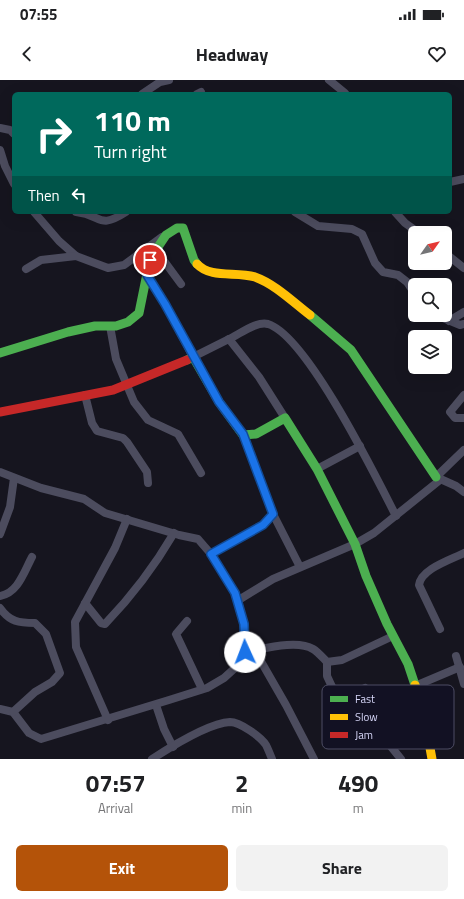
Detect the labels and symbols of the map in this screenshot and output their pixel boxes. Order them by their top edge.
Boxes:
north arrow [408,226,452,270]
pin [133,243,167,277]
position arrow [224,631,266,673]
legend [322,685,454,749]
text: Fast [355,691,375,707]
text: Slow [355,709,378,725]
text: Jam [355,727,373,743]

